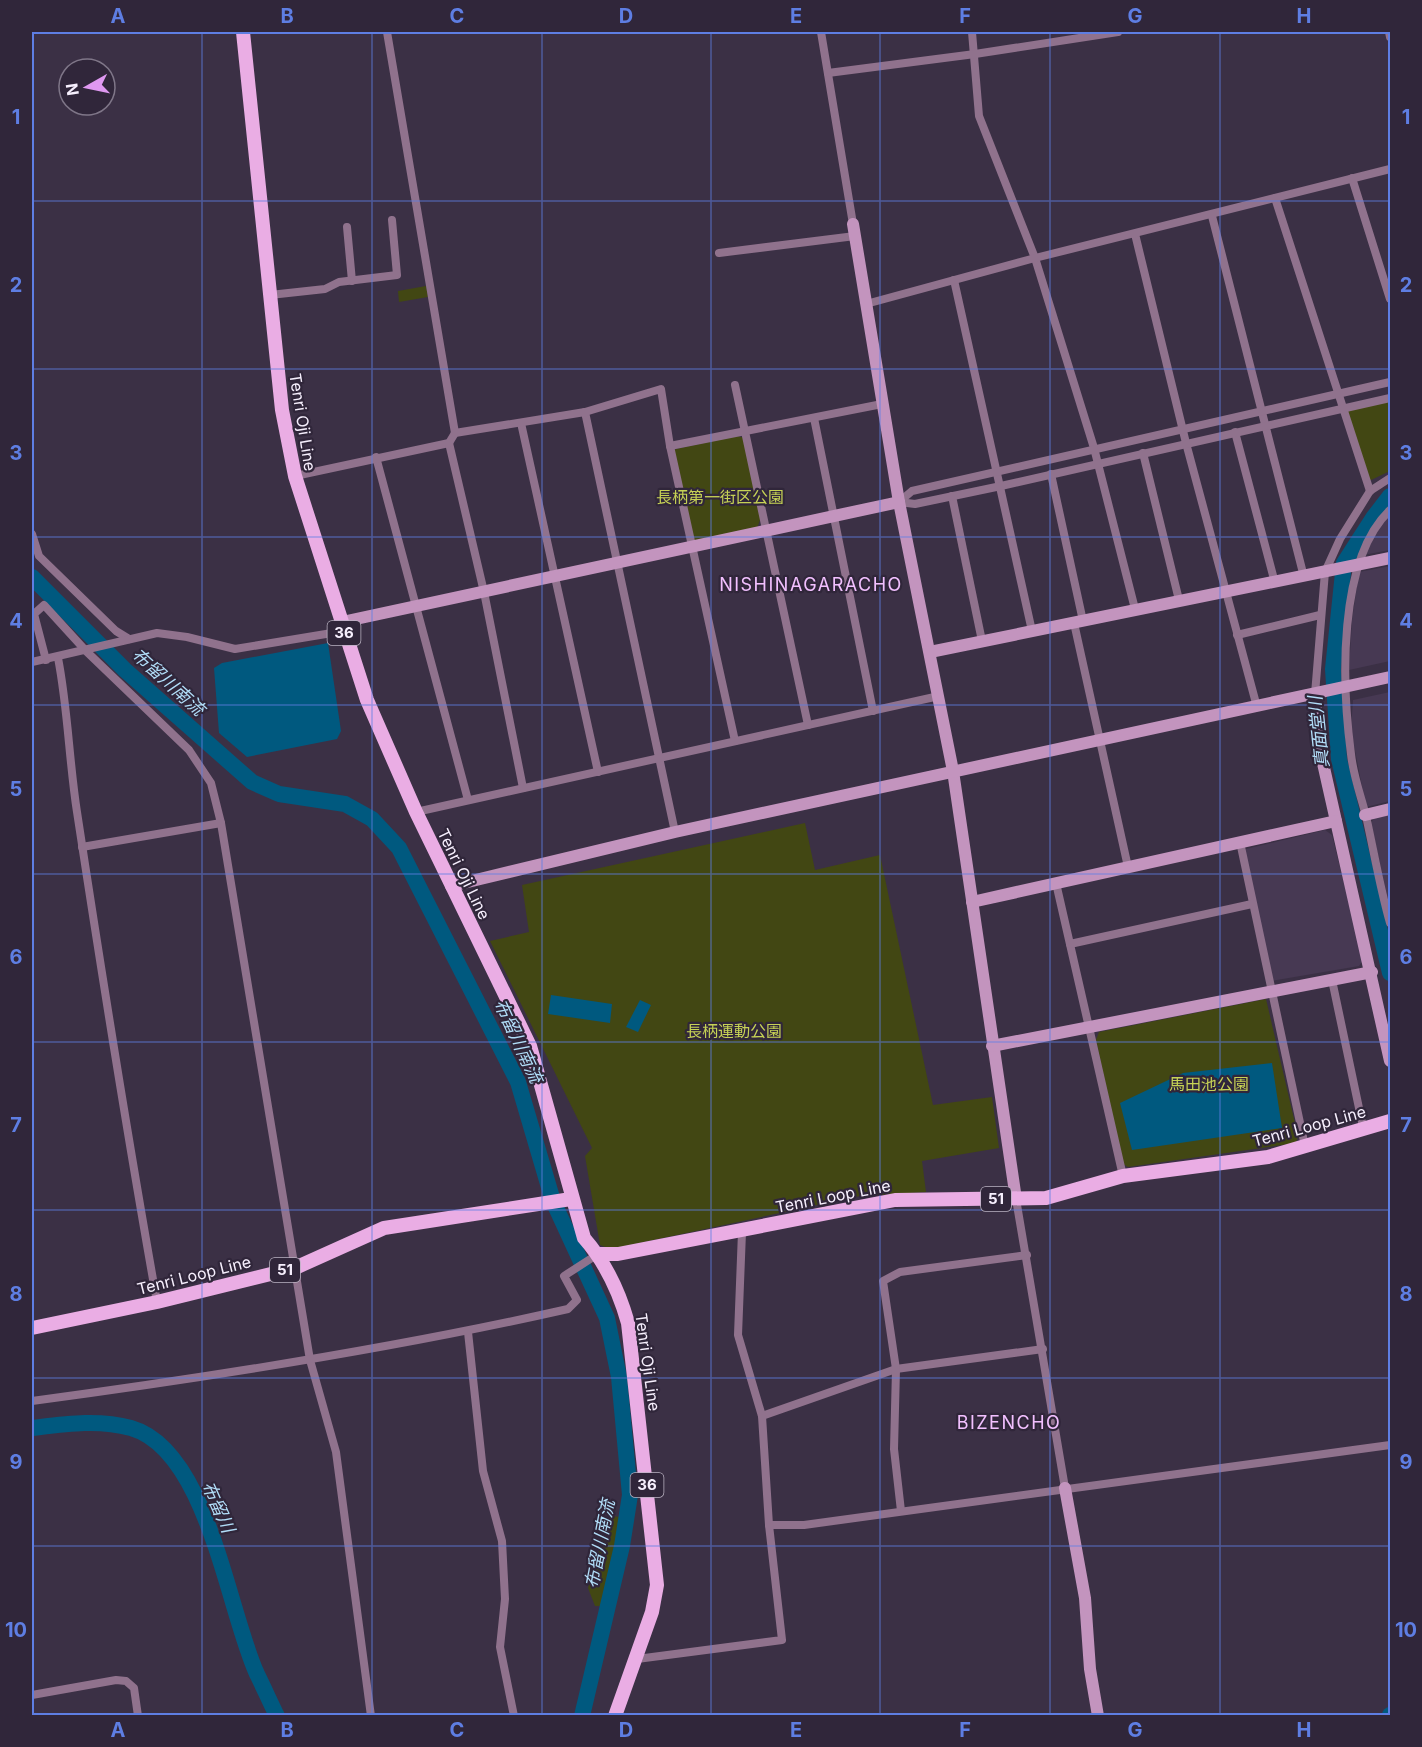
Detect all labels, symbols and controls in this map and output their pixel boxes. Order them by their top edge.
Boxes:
text: A [111,4,126,28]
text: B [280,4,294,28]
text: C [450,4,464,28]
text: D [619,4,633,28]
text: E [790,4,802,28]
text: F [959,4,971,28]
text: G [1127,4,1143,28]
text: H [1297,4,1311,28]
north arrow [57,57,117,117]
text: N [61,82,83,97]
text: 1 [12,105,20,129]
text: 1 [1402,105,1410,129]
text: 2 [10,273,22,297]
text: 2 [1400,273,1412,297]
street label: Tenri Oji Line [285,372,321,472]
text: 3 [10,441,22,465]
text: 3 [1400,441,1412,465]
park label: 長柄第一街区公園 [656,487,784,507]
district label: NISHINAGARACHO [719,574,903,595]
text: 4 [9,609,23,633]
text: 4 [1399,609,1413,633]
road number: 36 [328,621,360,645]
water label: 布留川南流 [128,644,211,722]
water label: 真面堂川 [1304,693,1333,769]
text: 5 [10,777,22,801]
text: 5 [1400,777,1412,801]
street label: Tenri Oji Line [433,825,495,923]
text: 6 [10,945,23,969]
text: 6 [1400,945,1413,969]
water label: 布留川南流 [490,996,548,1089]
park label: 長柄運動公園 [686,1021,782,1041]
park label: 馬田池公園 [1169,1074,1249,1094]
street label: Tenri Loop Line [1250,1101,1368,1151]
text: 7 [10,1113,22,1137]
text: 7 [1400,1113,1412,1137]
street label: Tenri Loop Line [774,1175,892,1217]
road number: 51 [981,1187,1011,1211]
street label: Tenri Loop Line [135,1251,253,1299]
road number: 51 [270,1258,300,1282]
text: 8 [9,1282,23,1306]
text: 8 [1399,1282,1413,1306]
street label: Tenri Oji Line [631,1312,665,1412]
district label: BIZENCHO [957,1412,1061,1433]
text: 9 [10,1450,23,1474]
text: 9 [1400,1450,1413,1474]
road number: 36 [630,1473,664,1497]
water label: 布留川 [198,1478,240,1538]
water label: 布留川南流 [581,1495,619,1590]
text: 10 [5,1618,27,1642]
text: 10 [1395,1618,1417,1642]
text: A [111,1718,126,1742]
text: B [280,1718,294,1742]
text: C [450,1718,464,1742]
text: D [619,1718,633,1742]
text: E [790,1718,802,1742]
text: F [959,1718,971,1742]
text: G [1127,1718,1143,1742]
text: H [1297,1718,1311,1742]

